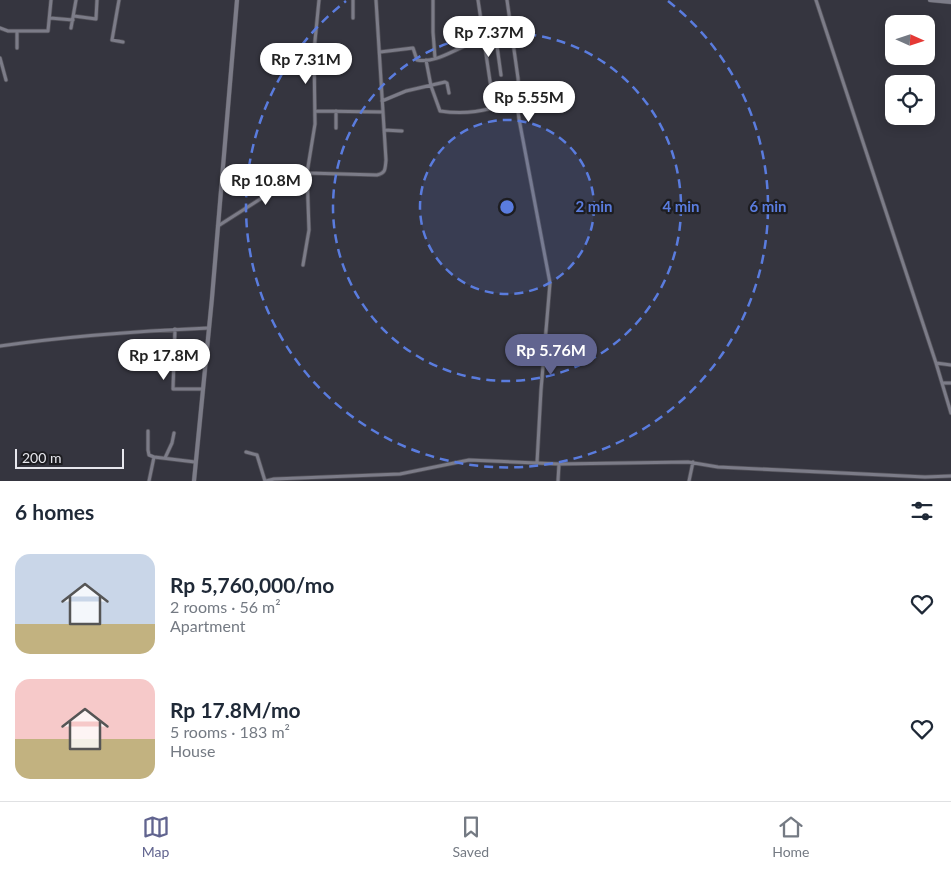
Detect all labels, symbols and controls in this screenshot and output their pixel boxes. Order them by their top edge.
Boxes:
pin: Rp 7.37M [437,15,541,58]
north arrow [885,15,935,65]
map controls [885,15,935,125]
text: Rp 7.37M [454,22,524,41]
pin: Rp 7.31M [254,42,358,85]
text: Rp 7.31M [271,49,341,68]
button: locate [885,75,935,125]
pin: Rp 5.55M [477,80,581,123]
text: Rp 5.55M [494,87,564,106]
pin: Rp 10.8M [214,164,318,206]
text: Rp 10.8M [231,170,301,189]
text: 2 min [575,197,613,215]
text: 4 min [662,197,700,215]
text: 6 min [749,197,787,215]
centre of rings [498,198,516,216]
pin: Rp 5.76M [499,334,603,376]
pin: Rp 17.8M [112,338,216,381]
text: Rp 5.76M [516,340,586,359]
text: Rp 17.8M [129,345,199,364]
scale bar [15,446,124,469]
text: 200 m [22,449,61,466]
icon: filters [908,497,936,525]
text: 6 homes [15,499,94,524]
text: Rp 5,760,000/mo [170,572,334,597]
icon: home [55,574,115,634]
icon: heart [908,590,936,618]
text: 2 rooms · 56 m² [170,597,281,616]
text: Apartment [170,616,245,635]
text: Rp 17.8M/mo [170,697,301,722]
icon: home [55,699,115,759]
icon: heart [908,715,936,743]
text: 5 rooms · 183 m² [170,722,290,741]
text: House [170,741,215,760]
tab: Map [142,813,170,860]
tab: Saved [453,813,489,860]
tab: Home [772,813,809,860]

